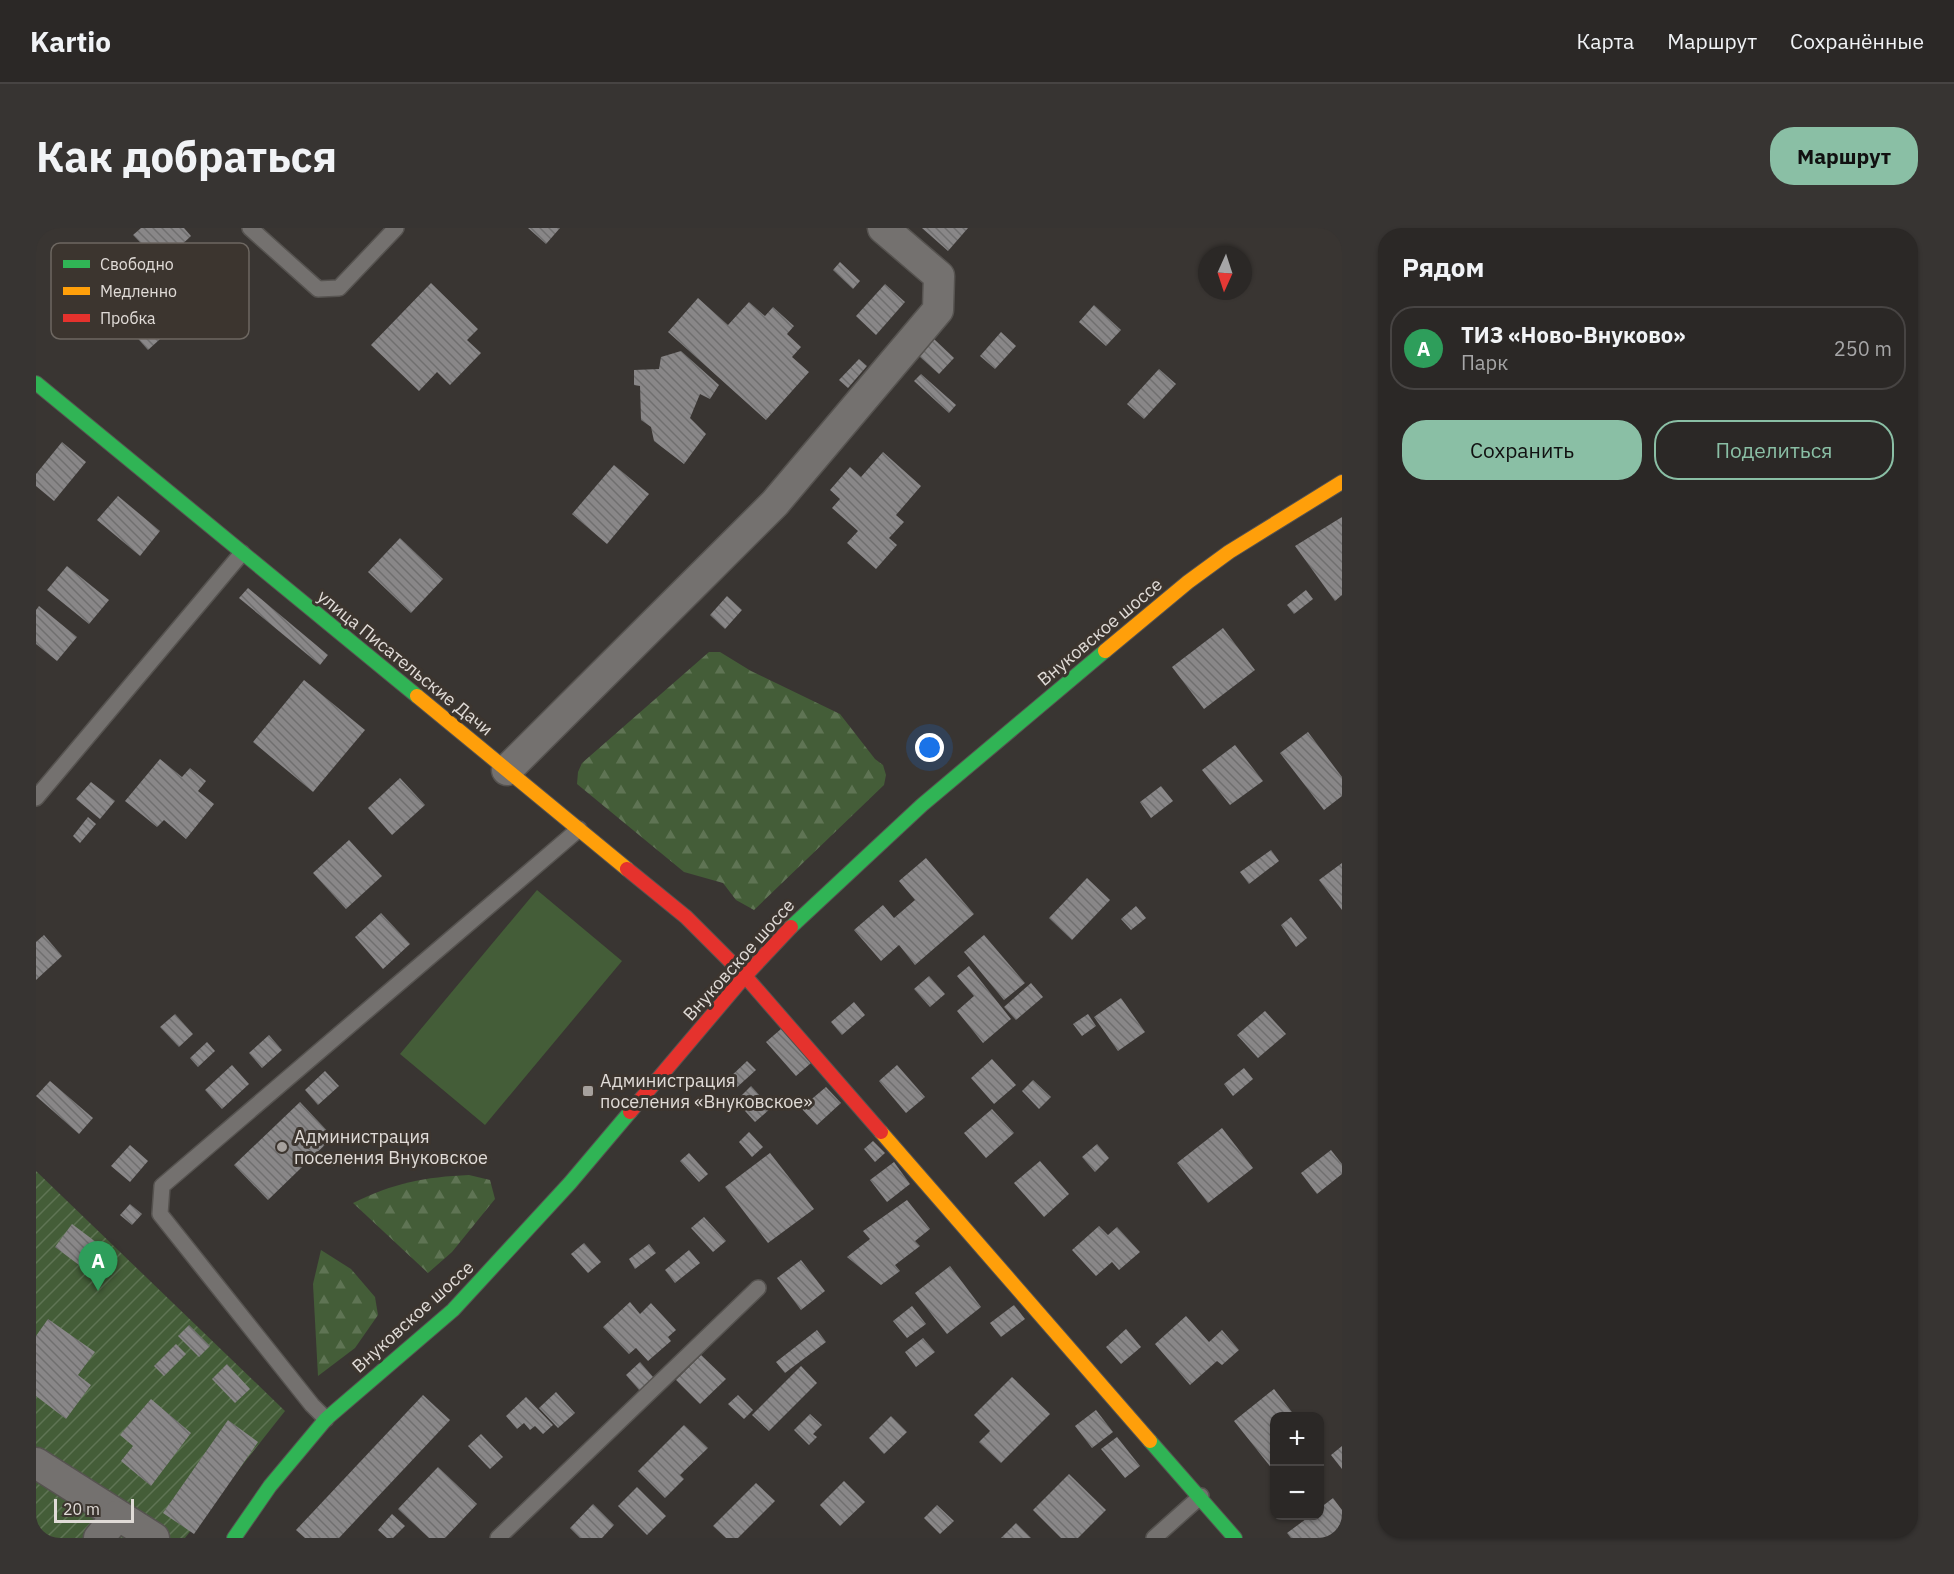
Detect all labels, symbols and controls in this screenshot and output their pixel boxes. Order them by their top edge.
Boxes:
text: Kartio [30,23,111,60]
text: Карта [1576,27,1634,55]
text: Маршрут [1667,27,1757,55]
text: Сохранённые [1790,27,1924,55]
button: Маршрут [1770,127,1918,185]
text: Как добраться [36,129,337,184]
legend [51,243,249,339]
north arrow [1198,246,1252,300]
text: Рядом [1402,250,1484,284]
text: Свободно [100,254,174,274]
text: Медленно [100,281,177,301]
text: Пробка [100,308,156,328]
text: ТИЗ «Ново-Внуково» [1461,320,1686,349]
text: A [1417,335,1430,362]
text: 250 m [1834,335,1892,362]
text: Парк [1461,349,1508,376]
button: Сохранить [1402,420,1642,480]
button: Поделиться [1654,420,1894,480]
street label: Внуковское шоссе [1032,573,1167,691]
street label: улица Писательские Дачи [313,585,498,741]
your location [915,733,944,762]
street label: Внуковское шоссе [678,894,799,1025]
place label: Администрация поселения «Внуковское» [600,1069,812,1113]
marker: Администрация поселения «Внуковское» [581,1084,595,1098]
place label: Администрация поселения Внуковское [294,1125,488,1169]
marker: Администрация поселения Внуковское [275,1140,289,1154]
pin: A [78,1242,118,1291]
street label: Внуковское шоссе [347,1256,478,1377]
map controls [1270,1412,1324,1520]
button: + [1270,1412,1324,1466]
button: − [1270,1466,1324,1520]
scale bar [54,1496,134,1524]
text: 20 m [63,1499,100,1519]

